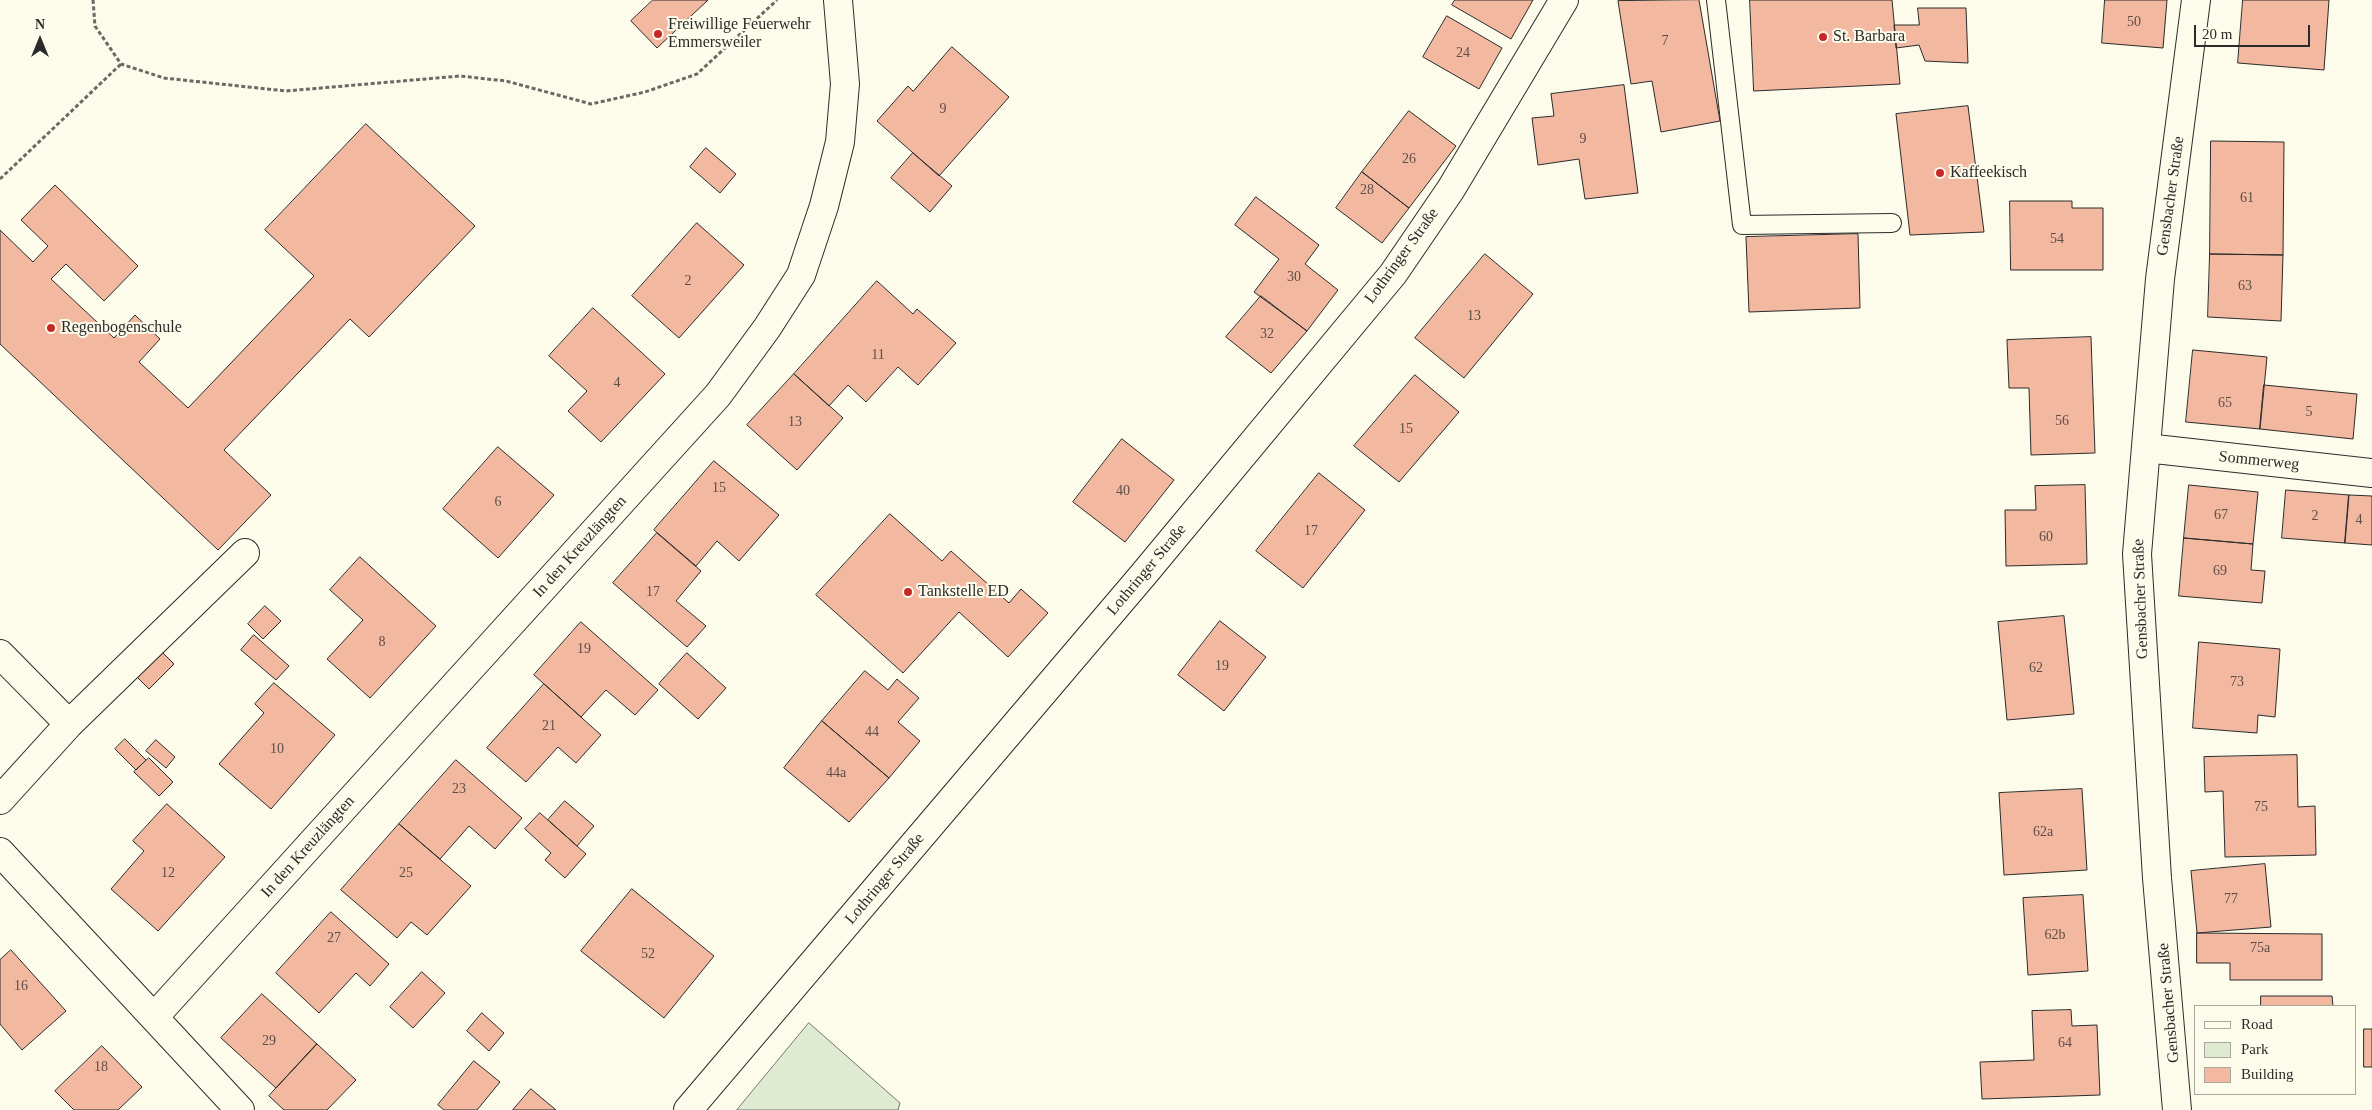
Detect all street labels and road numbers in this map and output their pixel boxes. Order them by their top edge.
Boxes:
street label: Gensbacher Straße [2153,135,2189,257]
street label: Lothringer Straße [1361,205,1443,307]
street label: Sommerweg [2218,447,2300,475]
street label: In den Kreuzlängten [529,492,631,602]
street label: Lothringer Straße [1103,520,1191,620]
street label: Gensbacher Straße [2129,539,2153,659]
street label: In den Kreuzlängten [257,792,359,902]
street label: Lothringer Straße [841,829,929,929]
street label: Gensbacher Straße [2154,942,2184,1064]

